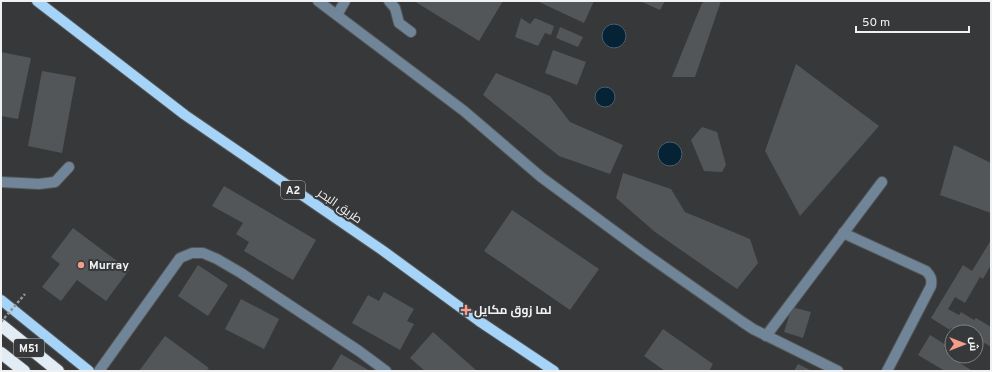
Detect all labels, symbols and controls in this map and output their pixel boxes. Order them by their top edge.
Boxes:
scale bar [856,8,969,34]
text: 50 m [862,15,890,31]
road number: A2 [281,181,305,199]
street label: طريق البحر [313,185,365,228]
place label: Murray [89,258,129,274]
marker: Murray [76,260,86,270]
place label: لما زوق مكايل [474,303,552,319]
marker: لما زوق مكايل [461,305,471,315]
north arrow [944,324,984,364]
text: ش [966,337,980,351]
road number: M51 [14,339,44,357]

